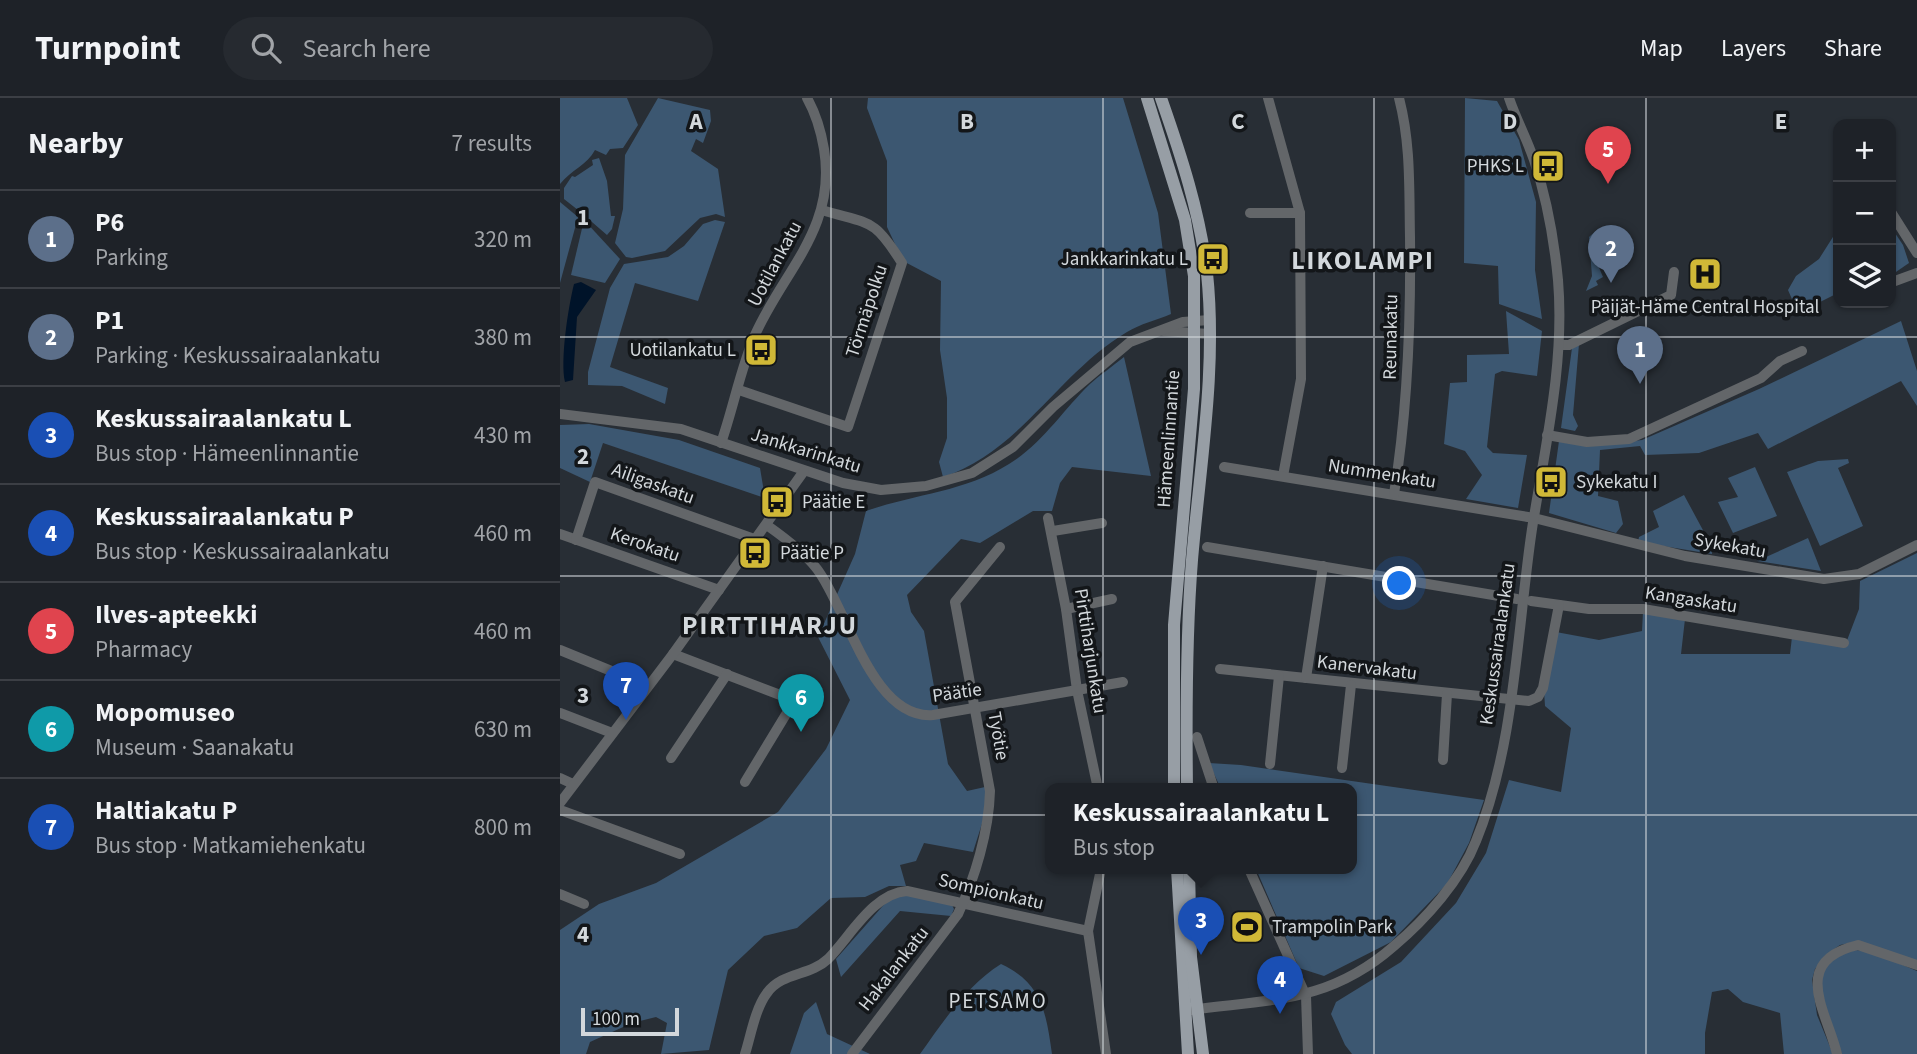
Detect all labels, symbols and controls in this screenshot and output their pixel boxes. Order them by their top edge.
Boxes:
search box [223,17,713,80]
text: Turnpoint [35,25,181,72]
icon: search [247,29,285,67]
text: Search here [303,30,431,67]
text: Map [1640,31,1683,66]
text: Layers [1721,31,1786,66]
text: Share [1824,31,1882,66]
text: A [688,105,703,138]
text: B [960,105,974,138]
text: C [1231,105,1245,138]
text: D [1503,105,1517,138]
text: E [1775,105,1787,138]
map controls [1833,119,1896,308]
button: + [1833,119,1896,182]
text: Nearby [28,122,123,165]
pin: 5 [1585,126,1631,184]
text: 7 results [452,127,532,160]
bus stop icon: PHKS L [1529,147,1567,185]
place label: PHKS L [1467,153,1524,180]
button: − [1833,182,1896,245]
text: 1 [577,201,589,234]
text: P6 [95,204,124,241]
street label: Uotilankatu [741,216,809,312]
text: 1 [45,223,57,256]
text: 320 m [474,223,532,256]
pin: 2 [1588,225,1634,283]
bus stop icon: Jankkarinkatu L [1194,240,1232,278]
text: Parking [95,241,168,274]
district label: LIKOLAMPI [1291,242,1435,279]
button: layers [1833,245,1896,308]
place label: Jankkarinkatu L [1061,246,1188,273]
hospital icon: Päijät-Häme Central Hospital [1686,255,1724,293]
street label: Törmäpolku [839,261,895,361]
street label: Reunakatu [1377,294,1405,380]
place label: Päijät-Häme Central Hospital [1591,294,1819,321]
text: P1 [95,302,124,339]
text: 2 [45,321,57,354]
text: 380 m [474,321,532,354]
pin: 1 [1617,326,1663,384]
bus stop icon: Uotilankatu L [742,331,780,369]
place label: Uotilankatu L [630,337,736,364]
text: Parking · Keskussairaalankatu [95,339,380,372]
street label: Hämeenlinnantie [1151,369,1187,509]
text: Keskussairaalankatu L [95,400,352,437]
text: 3 [45,419,57,452]
text: 430 m [474,419,532,452]
street label: Jankkarinkatu [747,421,865,481]
text: Bus stop · Hämeenlinnantie [95,437,359,470]
text: 2 [577,440,589,473]
street label: Nummenkatu [1326,452,1438,496]
street label: Ailigaskatu [608,457,698,511]
bus stop icon: Sykekatu I [1532,463,1570,501]
place label: Sykekatu I [1576,469,1658,496]
bus stop icon: Päätie E [758,483,796,521]
place label: Päätie E [802,489,865,516]
text: Keskussairaalankatu P [95,498,354,535]
text: 4 [45,517,57,550]
text: 460 m [474,517,532,550]
street label: Kerokatu [606,520,684,570]
street label: Sykekatu [1692,526,1768,566]
bus stop icon: Päätie P [736,534,774,572]
text: Bus stop · Keskussairaalankatu [95,535,390,568]
place label: Päätie P [780,540,844,567]
street label: Keskussairaalankatu [1473,561,1523,727]
your location [1382,566,1416,600]
street label: Kangaskatu [1643,579,1739,621]
street label: Pirttiharjunkatu [1067,586,1113,716]
text: Ilves-apteekki [95,596,258,633]
district label: PIRTTIHARJU [682,607,858,644]
text: 5 [45,615,57,648]
text: 460 m [474,615,532,648]
text: Pharmacy [95,633,192,666]
street label: Kanervakatu [1315,648,1419,688]
pin: 7 [603,662,649,720]
pin: 6 [778,674,824,732]
street label: Päätie [931,676,983,710]
text: 3 [577,679,589,712]
text: Mopomuseo [95,694,235,731]
street label: Työtie [980,710,1016,762]
text: 6 [45,713,57,746]
text: 630 m [474,713,532,746]
text: Museum · Saanakatu [95,731,294,764]
popup [1045,783,1357,874]
text: Haltiakatu P [95,792,237,829]
text: Keskussairaalankatu L [1073,794,1329,831]
text: 7 [45,811,57,844]
text: 800 m [474,811,532,844]
text: Bus stop · Matkamiehenkatu [95,829,366,862]
text: Bus stop [1073,831,1155,864]
street label: Sompionkatu [936,867,1046,917]
pin: 3 [1178,897,1224,955]
sports icon: Trampolin Park [1228,908,1266,946]
place label: Trampolin Park [1272,914,1393,941]
text: 4 [577,918,589,951]
street label: Hakalankatu [852,921,936,1017]
pin: 4 [1257,956,1303,1014]
district label: PETSAMO [948,986,1048,1016]
scale bar [581,1005,679,1037]
text: 100 m [592,1006,640,1033]

